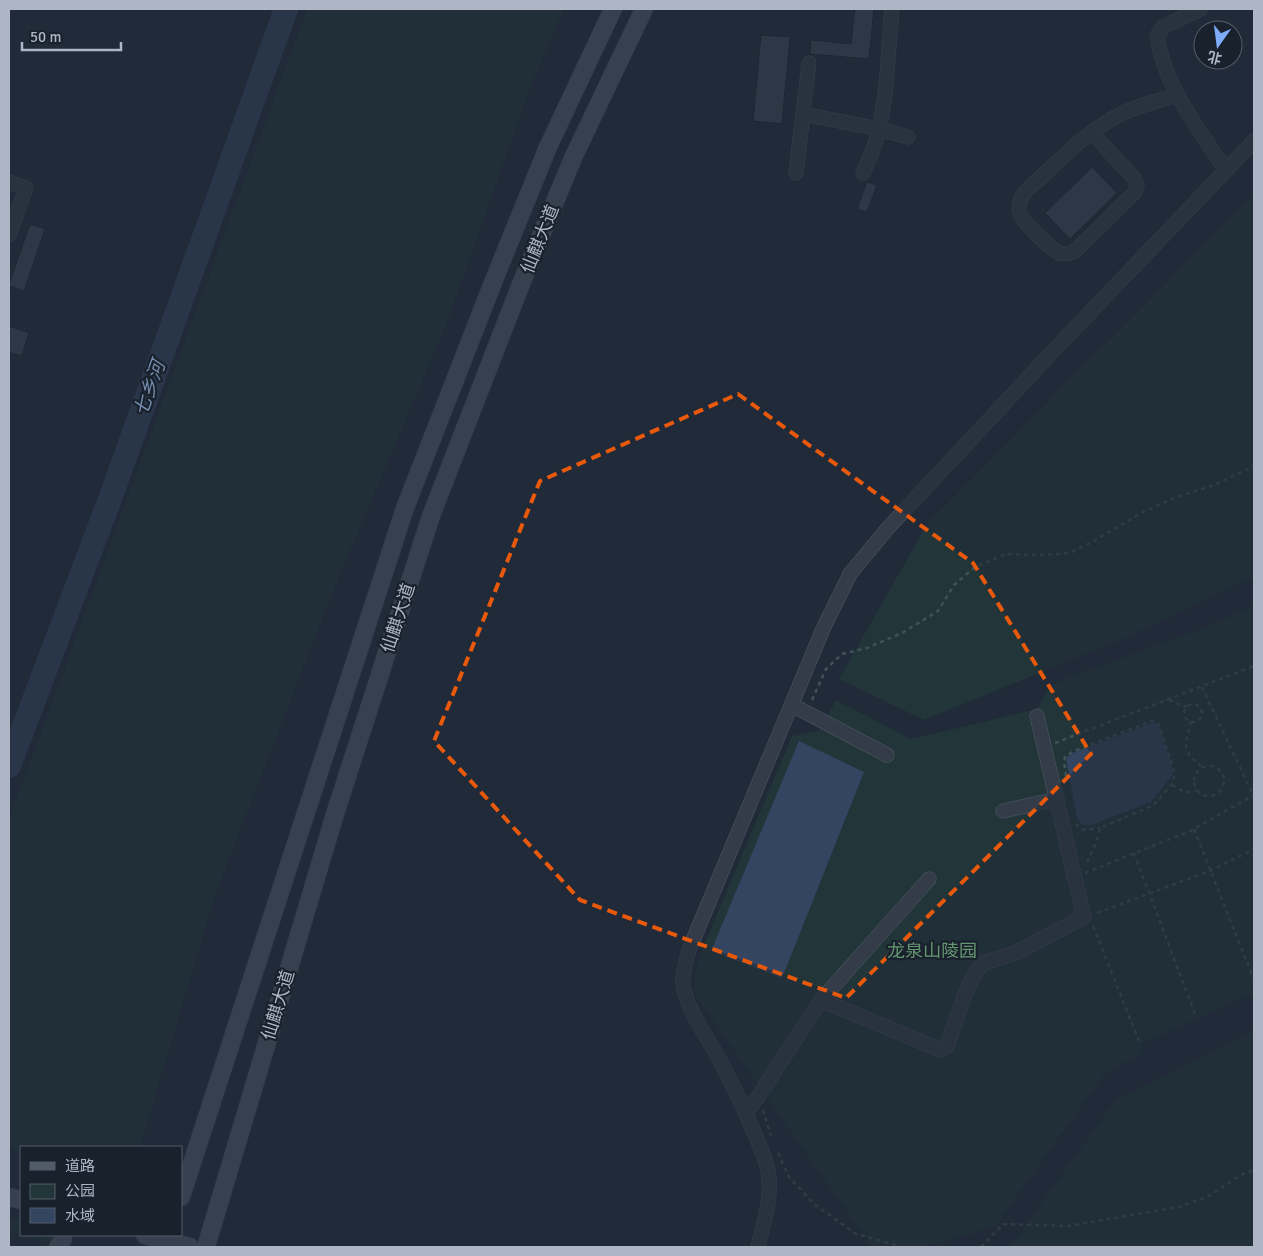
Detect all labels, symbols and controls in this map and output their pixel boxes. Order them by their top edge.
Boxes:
scale bar [22,20,121,52]
north arrow [1193,20,1243,70]
text: 50 m [30,28,61,46]
text: 北 [1206,47,1224,67]
street label: 仙麒大道 [516,202,564,276]
water label: 七乡河 [129,354,172,419]
street label: 仙麒大道 [376,580,420,656]
park label: 龙泉山陵园 [887,940,977,962]
street label: 仙麒大道 [257,967,299,1043]
legend [20,1146,182,1236]
text: 道路 [65,1157,95,1175]
text: 公园 [65,1182,95,1200]
text: 水域 [65,1207,95,1225]

